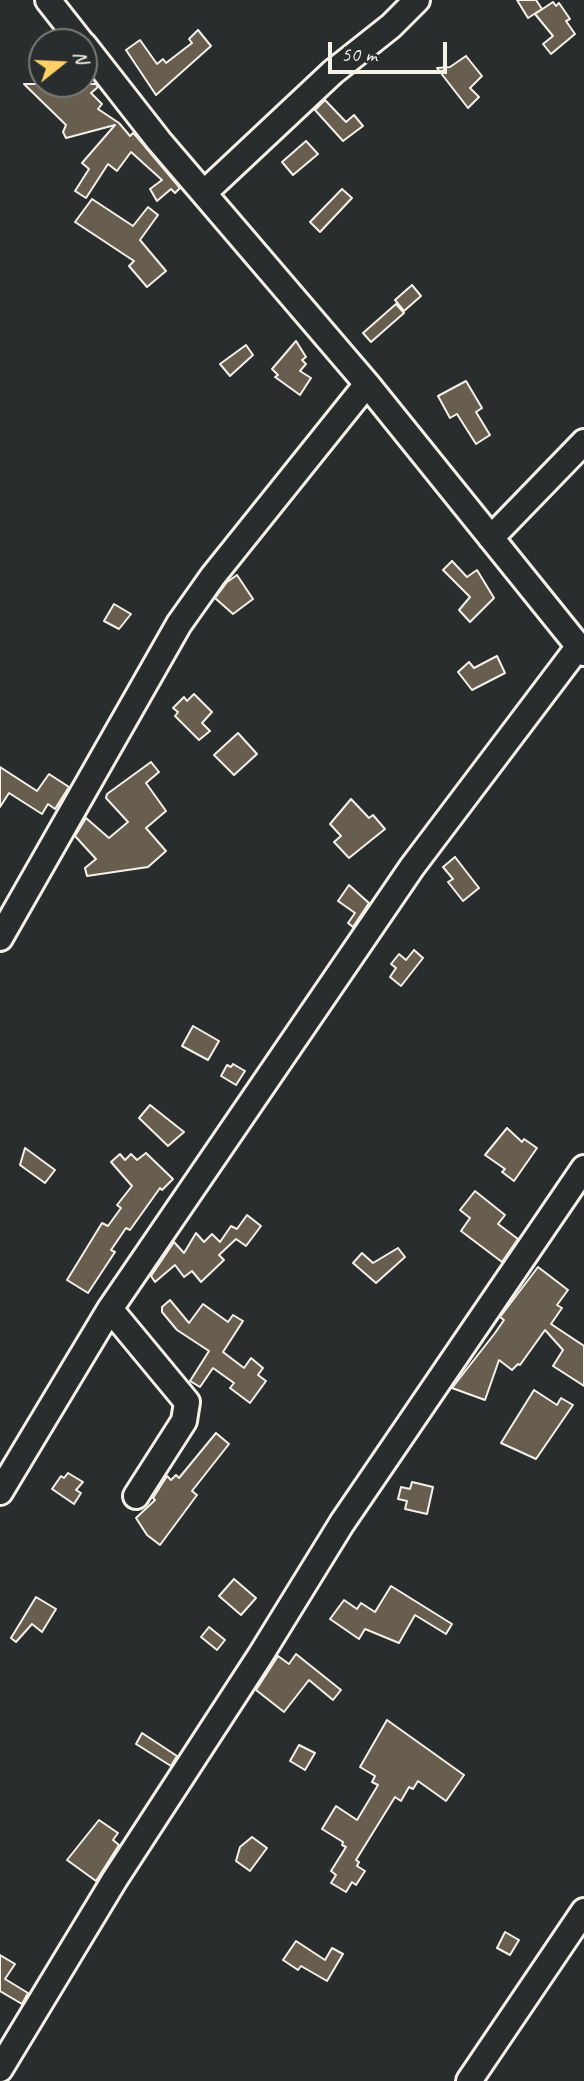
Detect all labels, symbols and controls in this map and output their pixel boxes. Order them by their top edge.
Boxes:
north arrow [28,28,98,98]
scale bar [332,28,451,72]
text: 50 m [341,41,377,67]
text: N [68,48,94,66]

